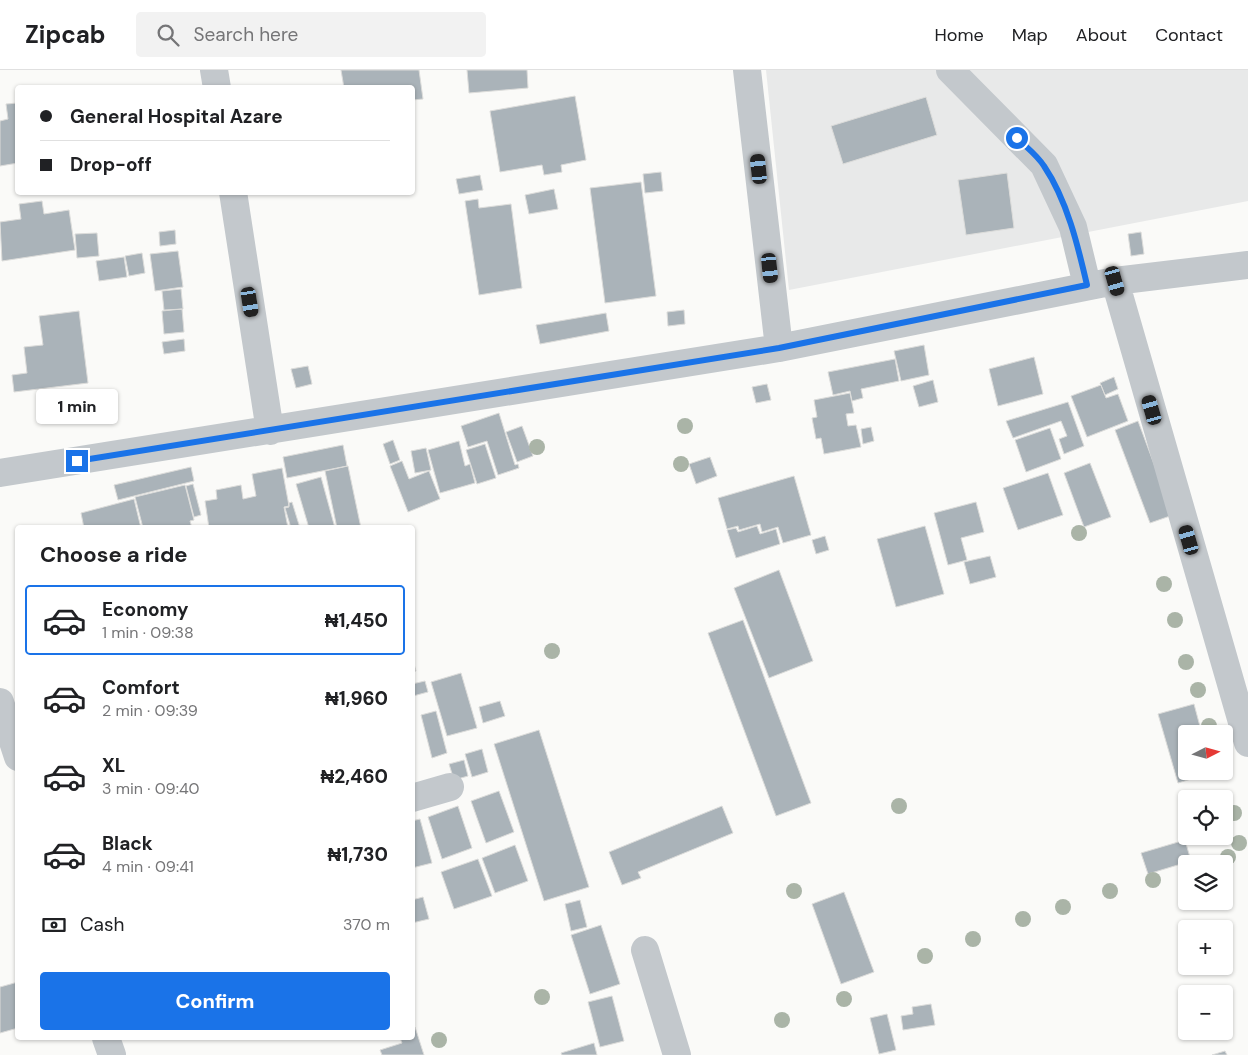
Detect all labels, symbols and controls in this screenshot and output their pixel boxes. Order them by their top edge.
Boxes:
search box [136,12,486,57]
text: Zipcab [25,19,106,50]
icon: search [154,21,182,49]
text: Search here [194,22,298,47]
text: Home [934,23,984,47]
text: Map [1012,23,1048,47]
text: About [1076,23,1127,47]
text: Contact [1155,23,1223,47]
text: General Hospital Azare [70,104,283,129]
route start [1006,127,1028,149]
text: Drop-off [70,152,152,177]
car [749,153,768,185]
car [760,252,779,284]
car [1103,265,1126,297]
car [240,286,259,318]
callout: 1 min [36,388,118,424]
car [1140,394,1163,426]
text: 1 min [57,396,97,417]
route end [66,450,88,472]
car [1177,524,1200,556]
text: Choose a ride [40,540,188,569]
text: Economy [102,597,189,622]
icon: car [42,598,87,643]
text: ₦1,450 [325,608,388,633]
text: 1 min · 09:38 [102,622,194,643]
text: Comfort [102,675,180,700]
icon: car [42,676,87,721]
text: ₦1,960 [325,686,388,711]
text: 2 min · 09:39 [102,700,198,721]
north arrow [1178,725,1232,780]
map controls [1178,725,1233,1040]
text: XL [102,753,125,778]
icon: car [42,754,87,799]
text: ₦2,460 [321,764,388,789]
text: 3 min · 09:40 [102,778,200,799]
button: locate [1178,790,1233,845]
text: Black [102,831,153,856]
icon: car [42,832,87,877]
text: ₦1,730 [328,842,388,867]
button: layers [1178,855,1233,910]
text: 4 min · 09:41 [102,856,194,877]
icon: cash [40,911,68,939]
text: Cash [80,912,124,937]
text: 370 m [343,914,390,935]
button: + [1178,920,1233,975]
button: Confirm [40,972,390,1030]
button: − [1178,985,1233,1040]

